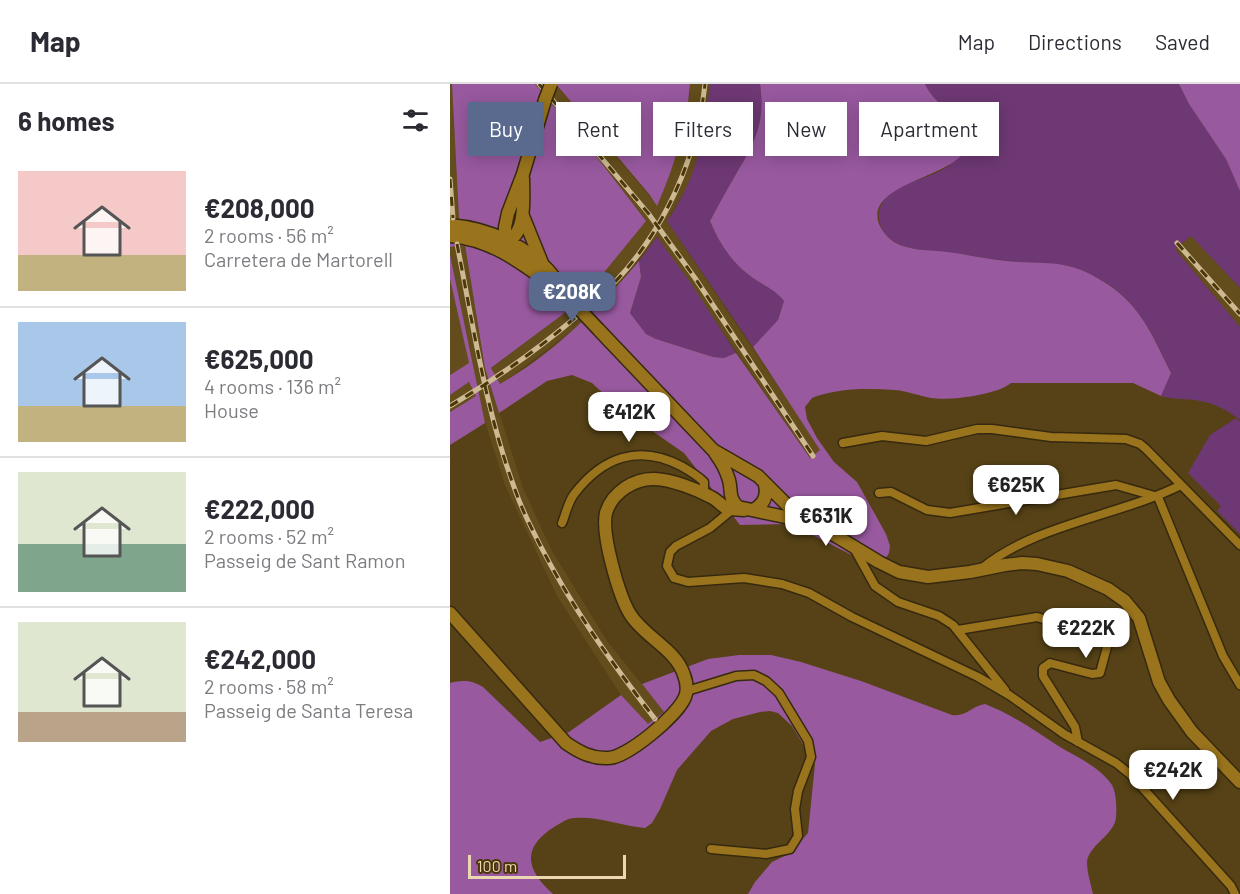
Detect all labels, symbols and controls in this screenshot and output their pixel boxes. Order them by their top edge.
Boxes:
text: Map [30,24,81,58]
text: Map [958,29,995,54]
text: Directions [1028,29,1122,54]
text: Saved [1155,29,1210,54]
chip: Buy [468,102,544,156]
chip: Rent [556,102,641,156]
chip: Filters [653,102,753,156]
chip: New [765,102,847,156]
chip: Apartment [859,102,999,156]
icon: filters [399,104,432,137]
text: 6 homes [18,105,115,136]
text: €208,000 [204,192,315,223]
icon: home [66,195,138,267]
text: 2 rooms · 56 m² [204,223,334,247]
text: Carretera de Martorell [204,247,393,271]
pin: €208K [530,272,614,323]
text: €208K [543,279,601,303]
text: €625,000 [204,343,314,374]
icon: home [66,346,138,418]
text: 4 rooms · 136 m² [204,374,341,398]
pin: €412K [587,392,671,443]
text: House [204,398,259,422]
text: €412K [602,399,656,423]
pin: €625K [974,465,1058,516]
text: €625K [987,472,1045,496]
text: €222,000 [204,493,315,524]
icon: home [66,496,138,568]
pin: €631K [784,496,868,547]
text: €631K [799,503,853,527]
text: 2 rooms · 52 m² [204,524,334,548]
text: Passeig de Sant Ramon [204,548,405,572]
pin: €222K [1044,608,1128,659]
text: €222K [1057,615,1115,639]
text: €242,000 [204,643,316,674]
icon: home [66,646,138,718]
text: 2 rooms · 58 m² [204,674,334,698]
text: Passeig de Santa Teresa [204,698,413,722]
pin: €242K [1131,750,1215,801]
text: €242K [1143,757,1203,781]
scale bar [468,852,626,880]
text: 100 m [477,856,517,875]

